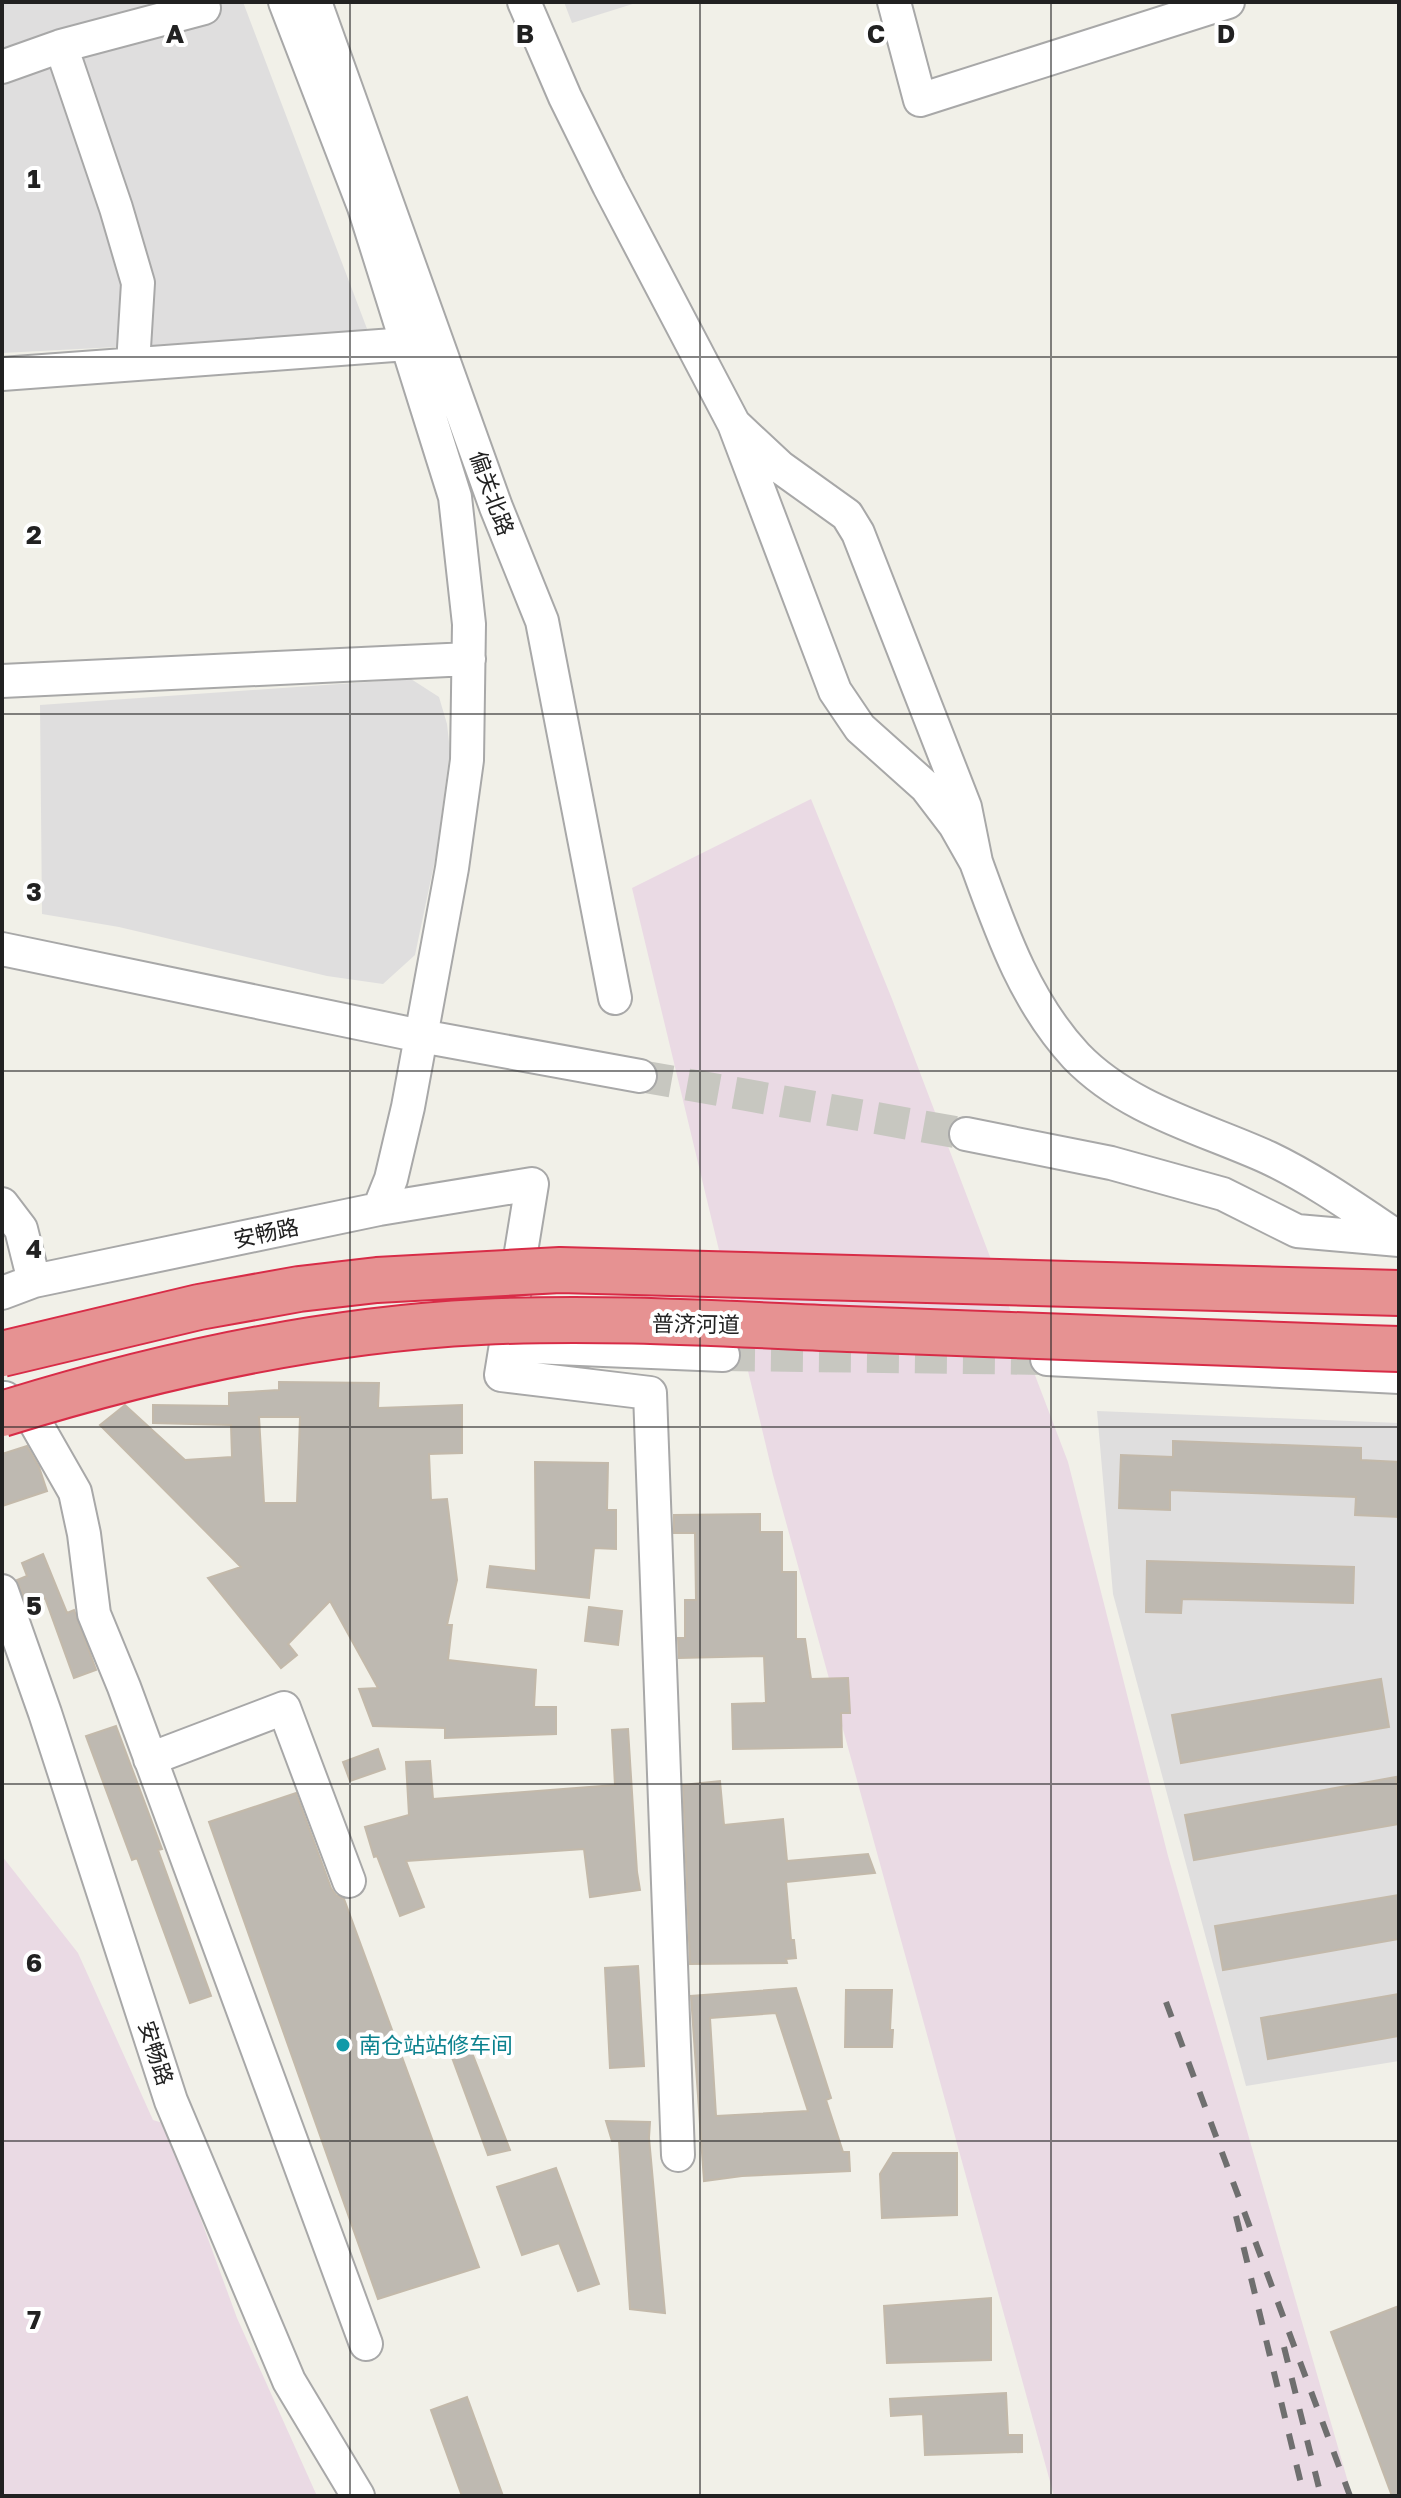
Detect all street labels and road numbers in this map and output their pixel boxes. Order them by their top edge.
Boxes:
street label: 偏关北路 [465,447,520,539]
street label: 安畅路 [231,1212,301,1253]
street label: 普济河道 [652,1309,740,1338]
street label: 安畅路 [133,2017,180,2088]

